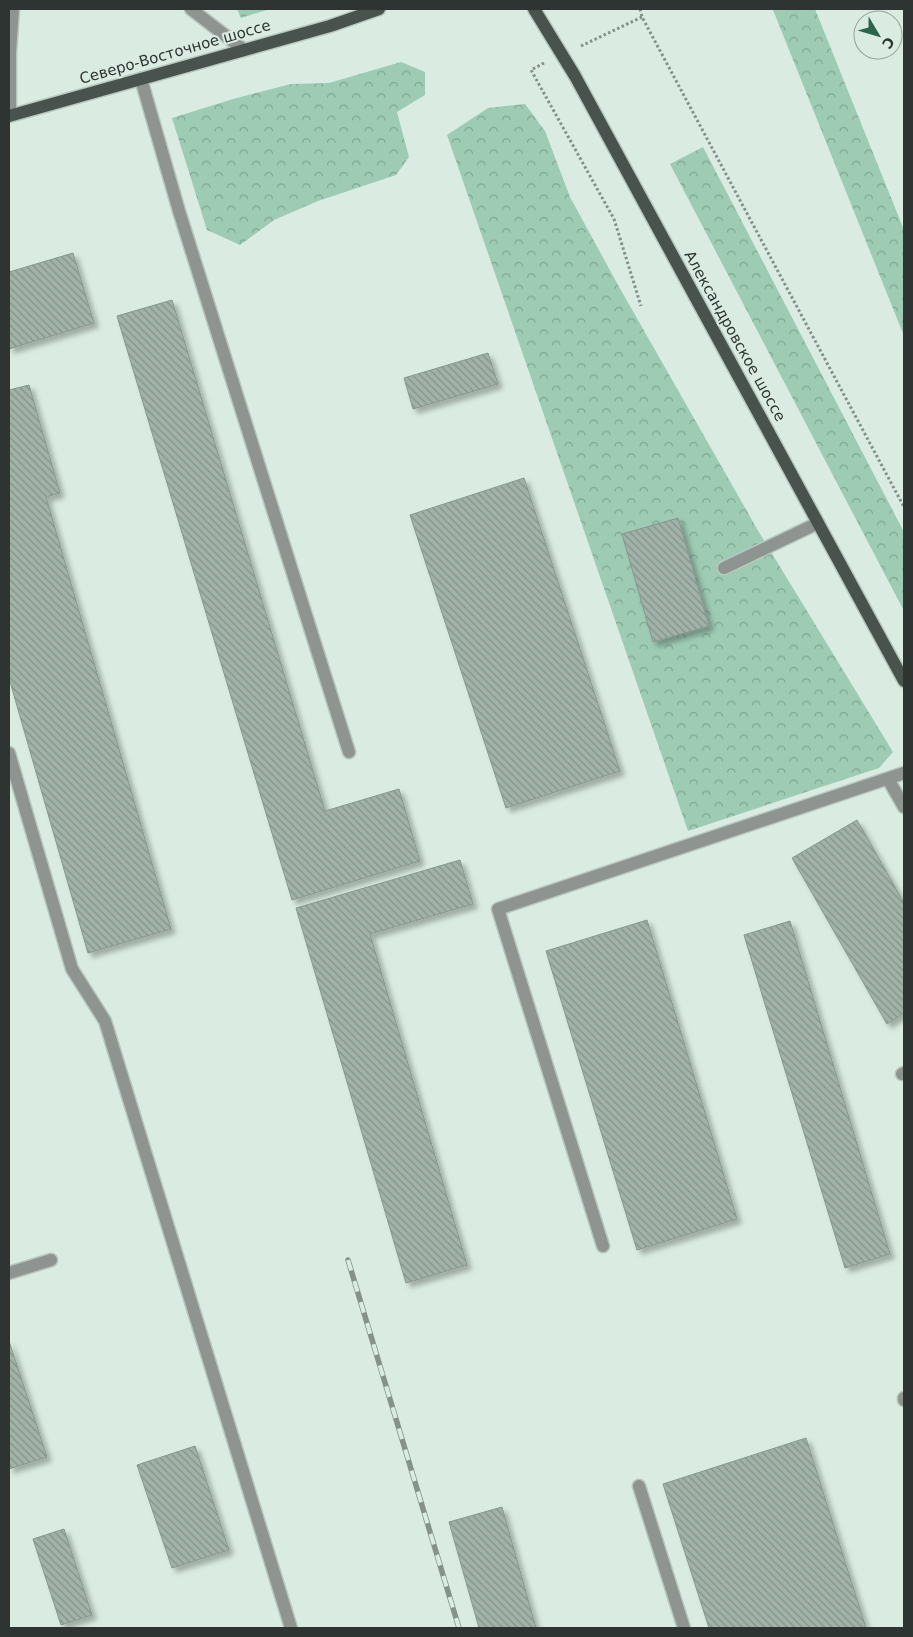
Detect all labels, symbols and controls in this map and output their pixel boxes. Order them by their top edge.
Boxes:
north arrow [853,10,903,60]
street label: Северо-Восточное шоссе [77,16,273,88]
text: С [879,34,898,52]
street label: Александровское шоссе [680,247,790,425]

